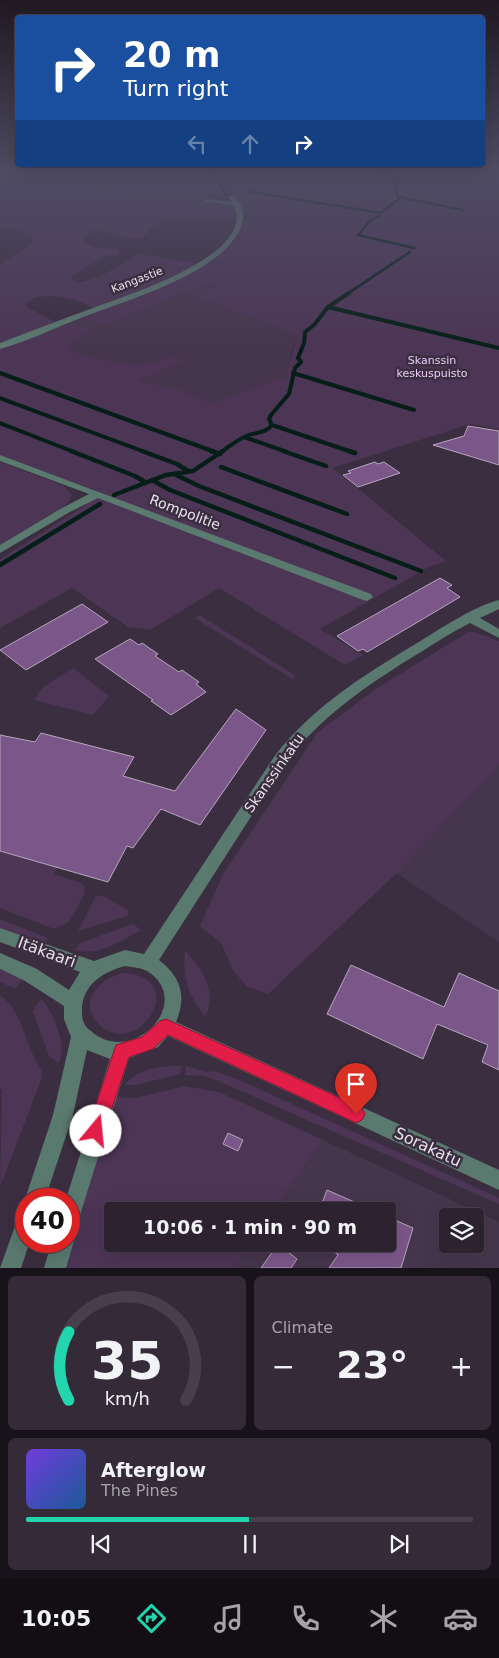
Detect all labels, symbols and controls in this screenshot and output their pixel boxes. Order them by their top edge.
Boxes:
icon: right [40,35,105,100]
text: 20 m [123,35,220,75]
text: Turn right [123,76,228,101]
icon: left [183,130,211,158]
icon: ahead [236,130,264,158]
icon: right [289,130,317,158]
street label: Kangastie [109,264,165,296]
park label: Skanssin keskuspuisto [397,354,468,380]
street label: Rompolitie [147,491,223,533]
street label: Skanssinkatu [241,731,307,815]
street label: Itäkaari [15,933,79,971]
pin [335,1063,377,1114]
icon: arrive [342,1070,370,1098]
position arrow [69,1104,121,1156]
street label: Sorakatu [392,1123,464,1171]
speed limit sign: 40 [15,1188,80,1253]
map controls [439,1208,484,1253]
button: layers [439,1208,484,1253]
text: 10:06 · 1 min · 90 m [143,1216,357,1238]
text: Climate [272,1318,333,1337]
text: 35 [91,1331,163,1391]
text: 23° [336,1343,408,1387]
text: − [272,1350,295,1383]
text: + [450,1350,473,1383]
text: km/h [104,1388,149,1409]
text: Afterglow [101,1459,206,1481]
text: The Pines [101,1481,178,1500]
icon: previous [87,1530,115,1558]
icon: pause [236,1530,264,1558]
icon: next [385,1530,413,1558]
icon: directions [134,1601,169,1636]
icon: music [211,1601,246,1636]
icon: phone [288,1601,323,1636]
icon: climate [366,1601,401,1636]
icon: car [443,1601,478,1636]
text: 10:05 [21,1606,91,1631]

